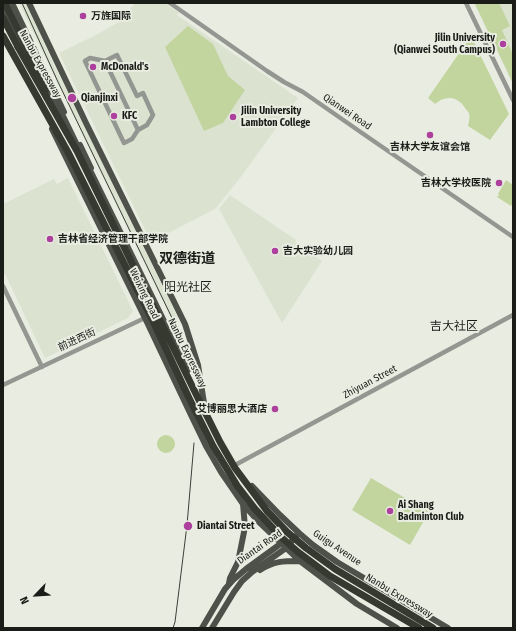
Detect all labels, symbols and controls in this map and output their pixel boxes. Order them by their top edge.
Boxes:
place label: 万旌国际 [91,10,131,22]
marker: 万旌国际 [78,11,88,21]
street label: Nanbu Expressway [16,28,64,100]
place label: Jilin University (Qianwei South Campus) [394,32,495,56]
marker: Jilin University (Qianwei South Campus) [498,39,508,49]
place label: McDonald's [101,61,149,73]
marker: McDonald's [88,62,98,72]
street label: Qianwei Road [320,91,374,133]
marker: Qianjinxi [66,92,78,104]
place label: Qianjinxi [81,92,118,104]
place label: Jilin University Lambton College [241,105,310,128]
place label: KFC [122,110,137,122]
marker: KFC [109,111,119,121]
marker: Jilin University Lambton College [228,112,238,122]
marker: 吉林大学友谊会馆 [425,130,435,140]
place label: 吉林大学友谊会馆 [390,141,470,153]
place label: 吉林大学校医院 [421,177,491,189]
marker: 吉林大学校医院 [494,178,504,188]
place label: 吉林省经济管理干部学院 [58,233,168,245]
marker: 吉林省经济管理干部学院 [45,234,55,244]
place label: 吉大实验幼儿园 [283,245,353,257]
marker: 吉大实验幼儿园 [270,246,280,256]
district label: 双德街道 [159,251,215,267]
street label: Weixing Road [127,267,161,321]
district label: 阳光社区 [164,281,212,295]
street label: Nanbu Expressway [165,316,209,390]
district label: 吉大社区 [430,320,478,334]
street label: 前进西街 [56,326,98,354]
street label: Zhiyuan Street [341,363,399,401]
place label: 艾博丽思大酒店 [197,403,267,415]
marker: 艾博丽思大酒店 [270,404,280,414]
place label: Ai Shang Badminton Club [398,499,464,522]
marker: Ai Shang Badminton Club [385,506,395,516]
marker: Diantai Street [182,520,194,532]
place label: Diantai Street [197,520,255,532]
street label: Diantai Road [235,527,285,567]
street label: Guigu Avenue [311,527,363,569]
street label: Nanbu Expressway [363,571,435,621]
north arrow [16,575,56,615]
text: N [17,595,32,606]

